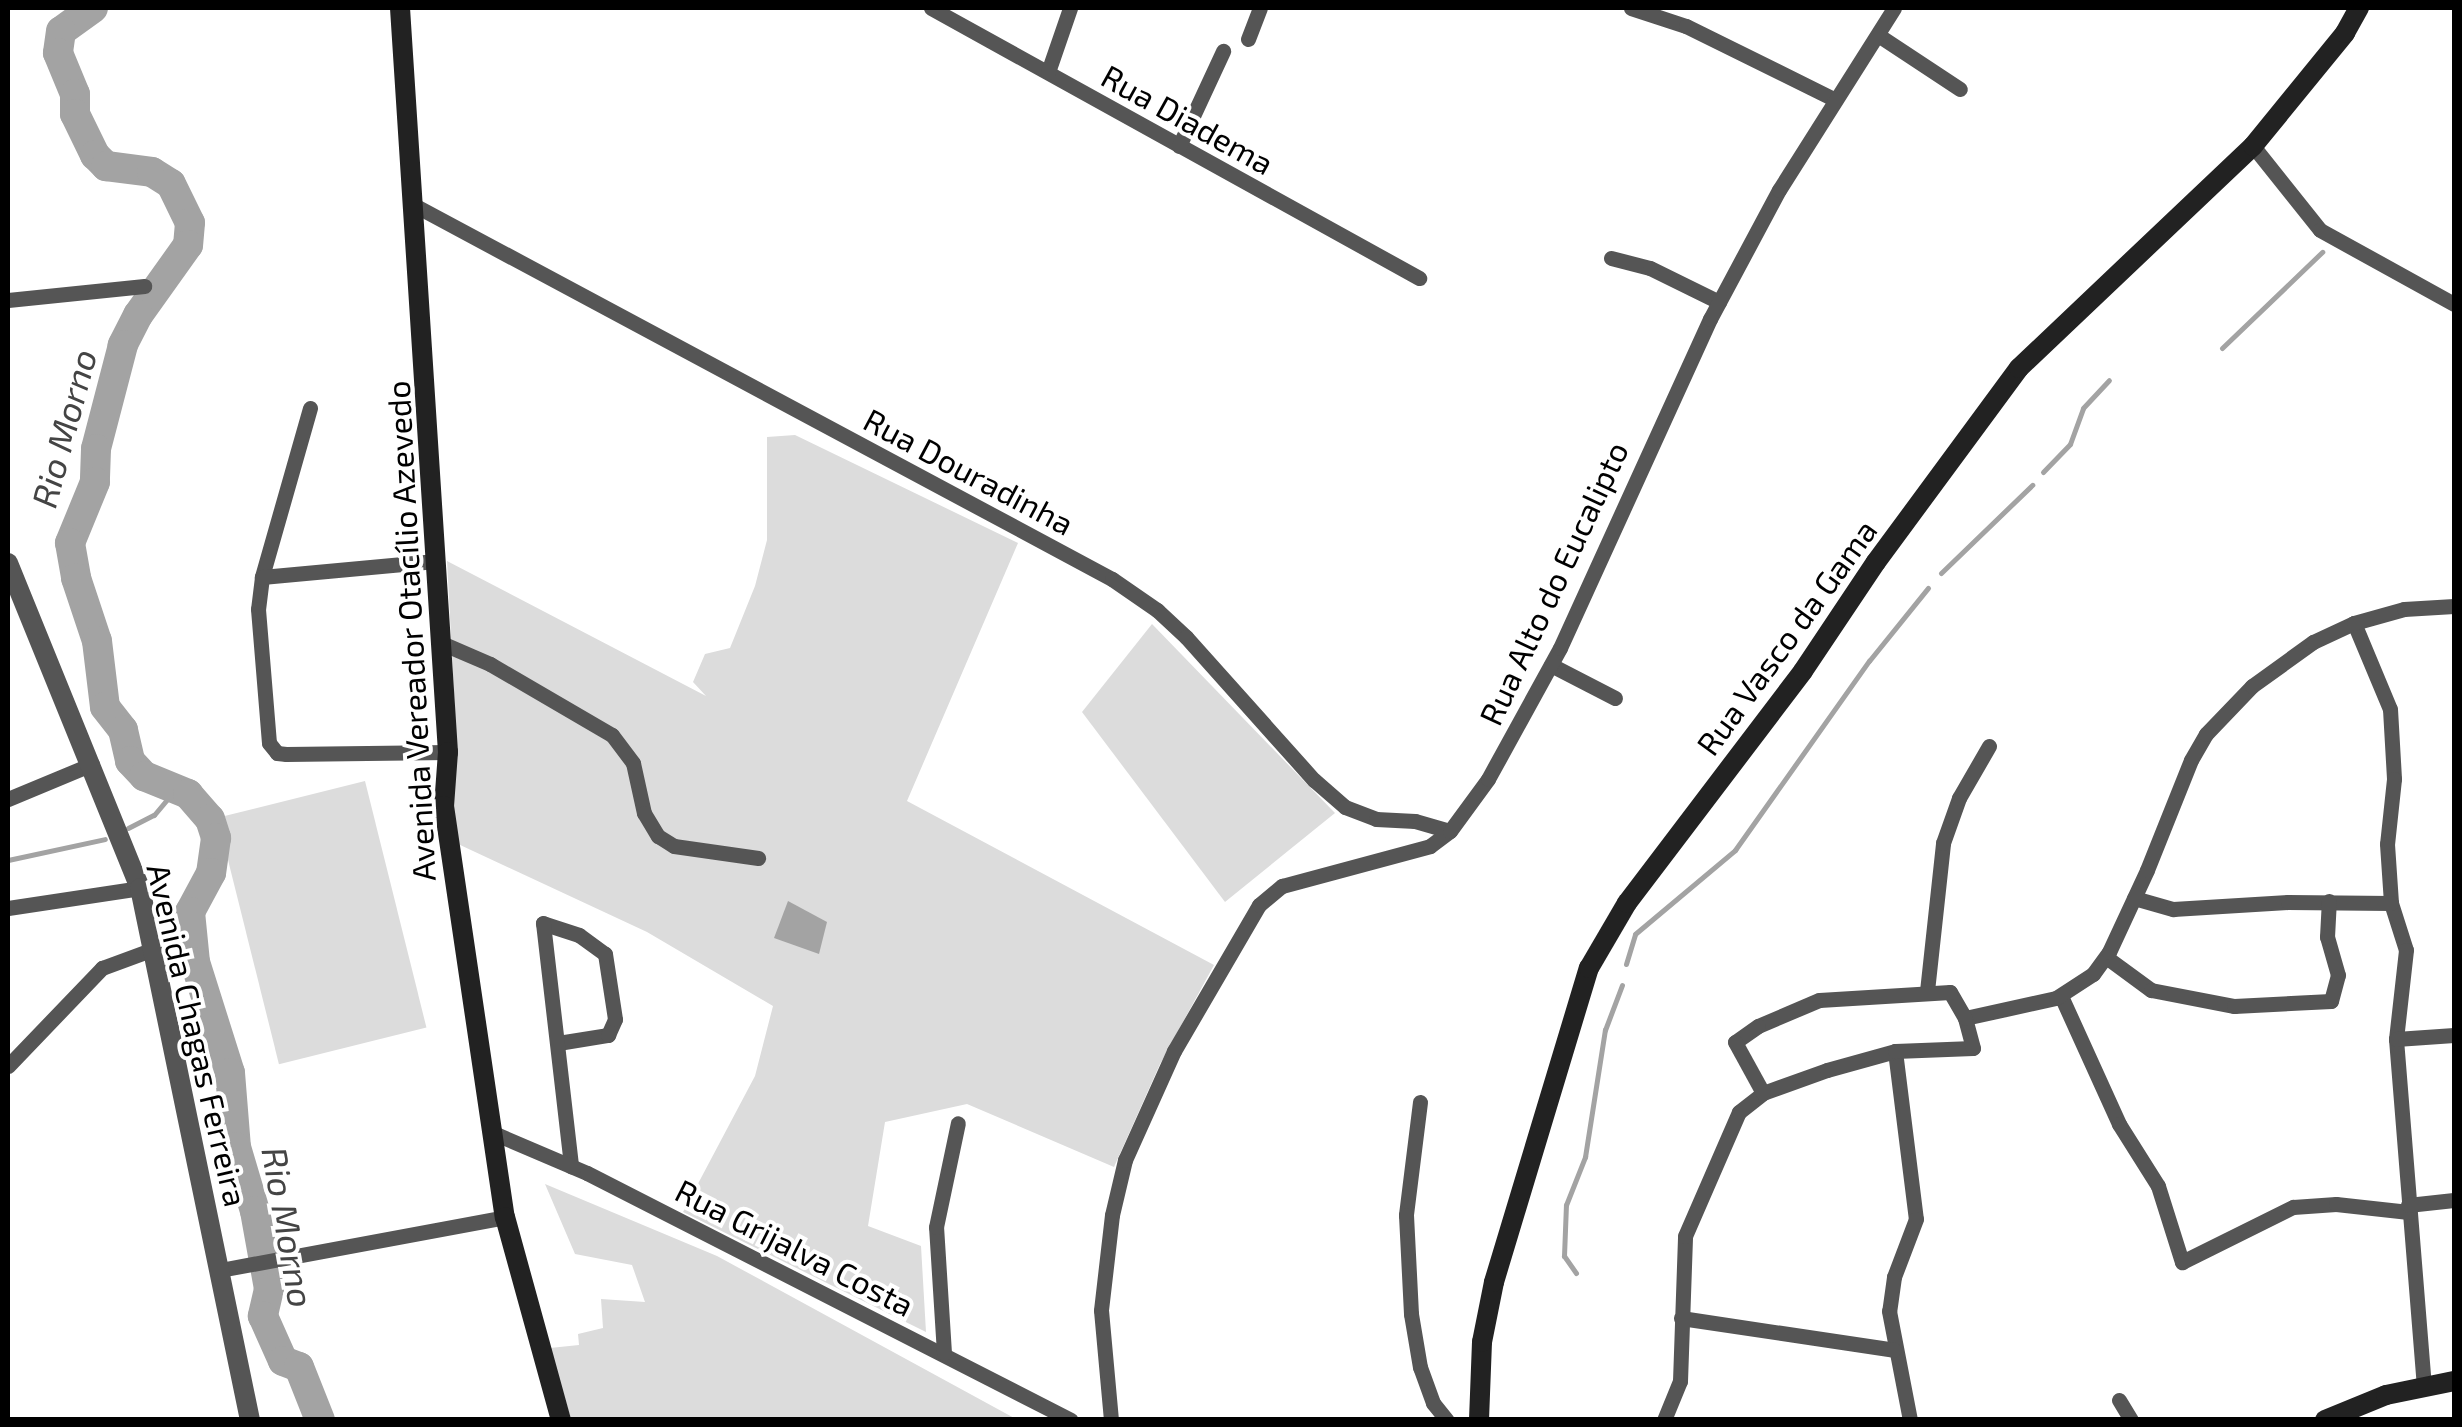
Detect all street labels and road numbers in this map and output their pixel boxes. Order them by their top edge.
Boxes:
street label: Rua Diadema [1095,56,1281,182]
street label: Avenida Vereador Otacílio Azevedo [378,379,442,883]
street label: Rua Douradinha [858,400,1080,542]
street label: Rua Alto do Eucalipto [1470,435,1636,731]
street label: Rua Vasco da Gama [1688,512,1884,762]
street label: Avenida Chagas Ferreira [140,860,256,1210]
street label: Rua Grijalva Costa [670,1170,920,1324]

